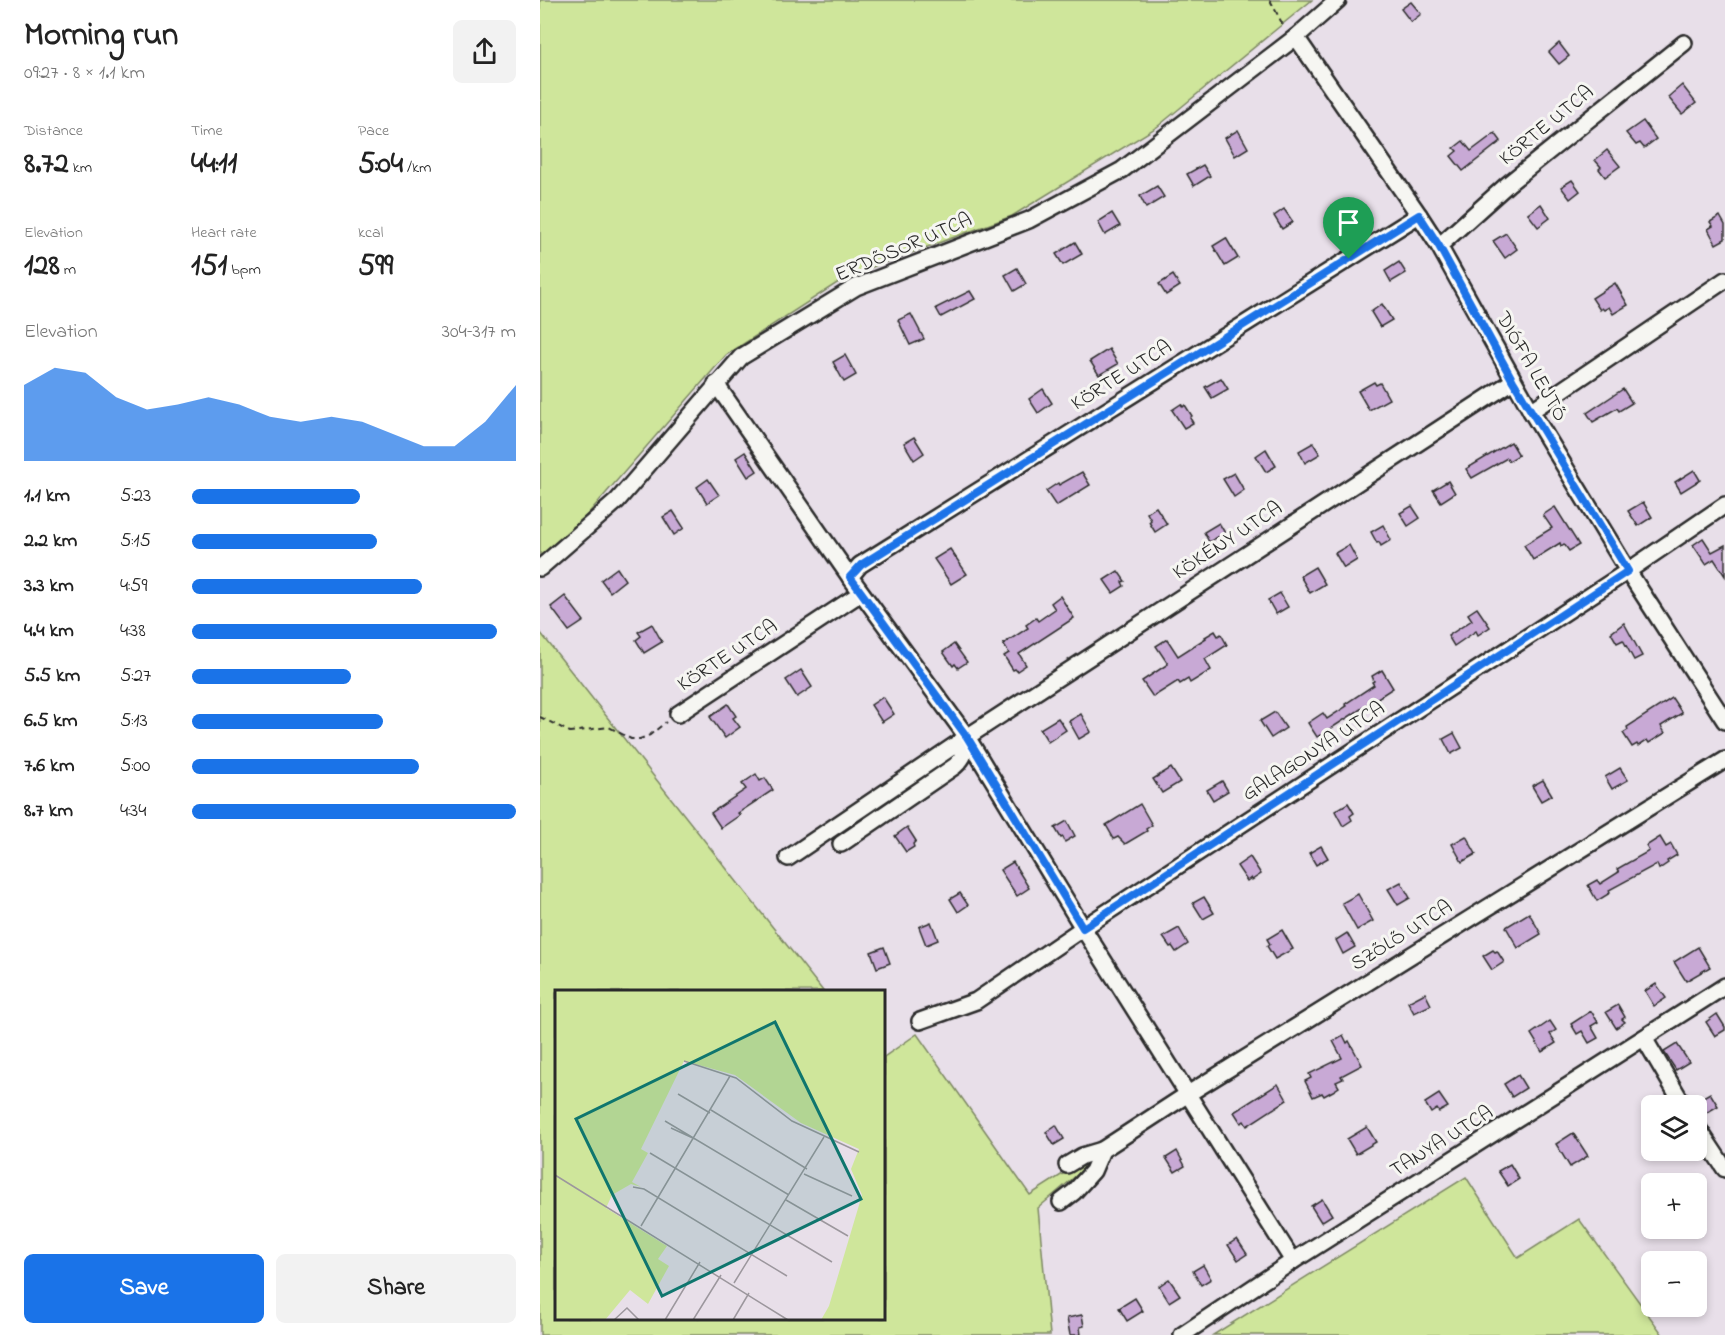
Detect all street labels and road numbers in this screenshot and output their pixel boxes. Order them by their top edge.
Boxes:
street label: KÖRTE UTCA [1493,78,1601,174]
street label: ERDŐSOR UTCA [831,206,977,290]
street label: DIÓFA LEJTŐ [1487,306,1575,427]
street label: KÖRTE UTCA [1066,333,1178,419]
street label: KÖKÉNY UTCA [1167,494,1289,588]
street label: KÖRTE UTCA [672,612,784,700]
street label: GALAGONYA UTCA [1237,695,1391,809]
street label: SZŐLŐ UTCA [1345,893,1459,979]
street label: TANYA UTCA [1385,1098,1499,1186]

